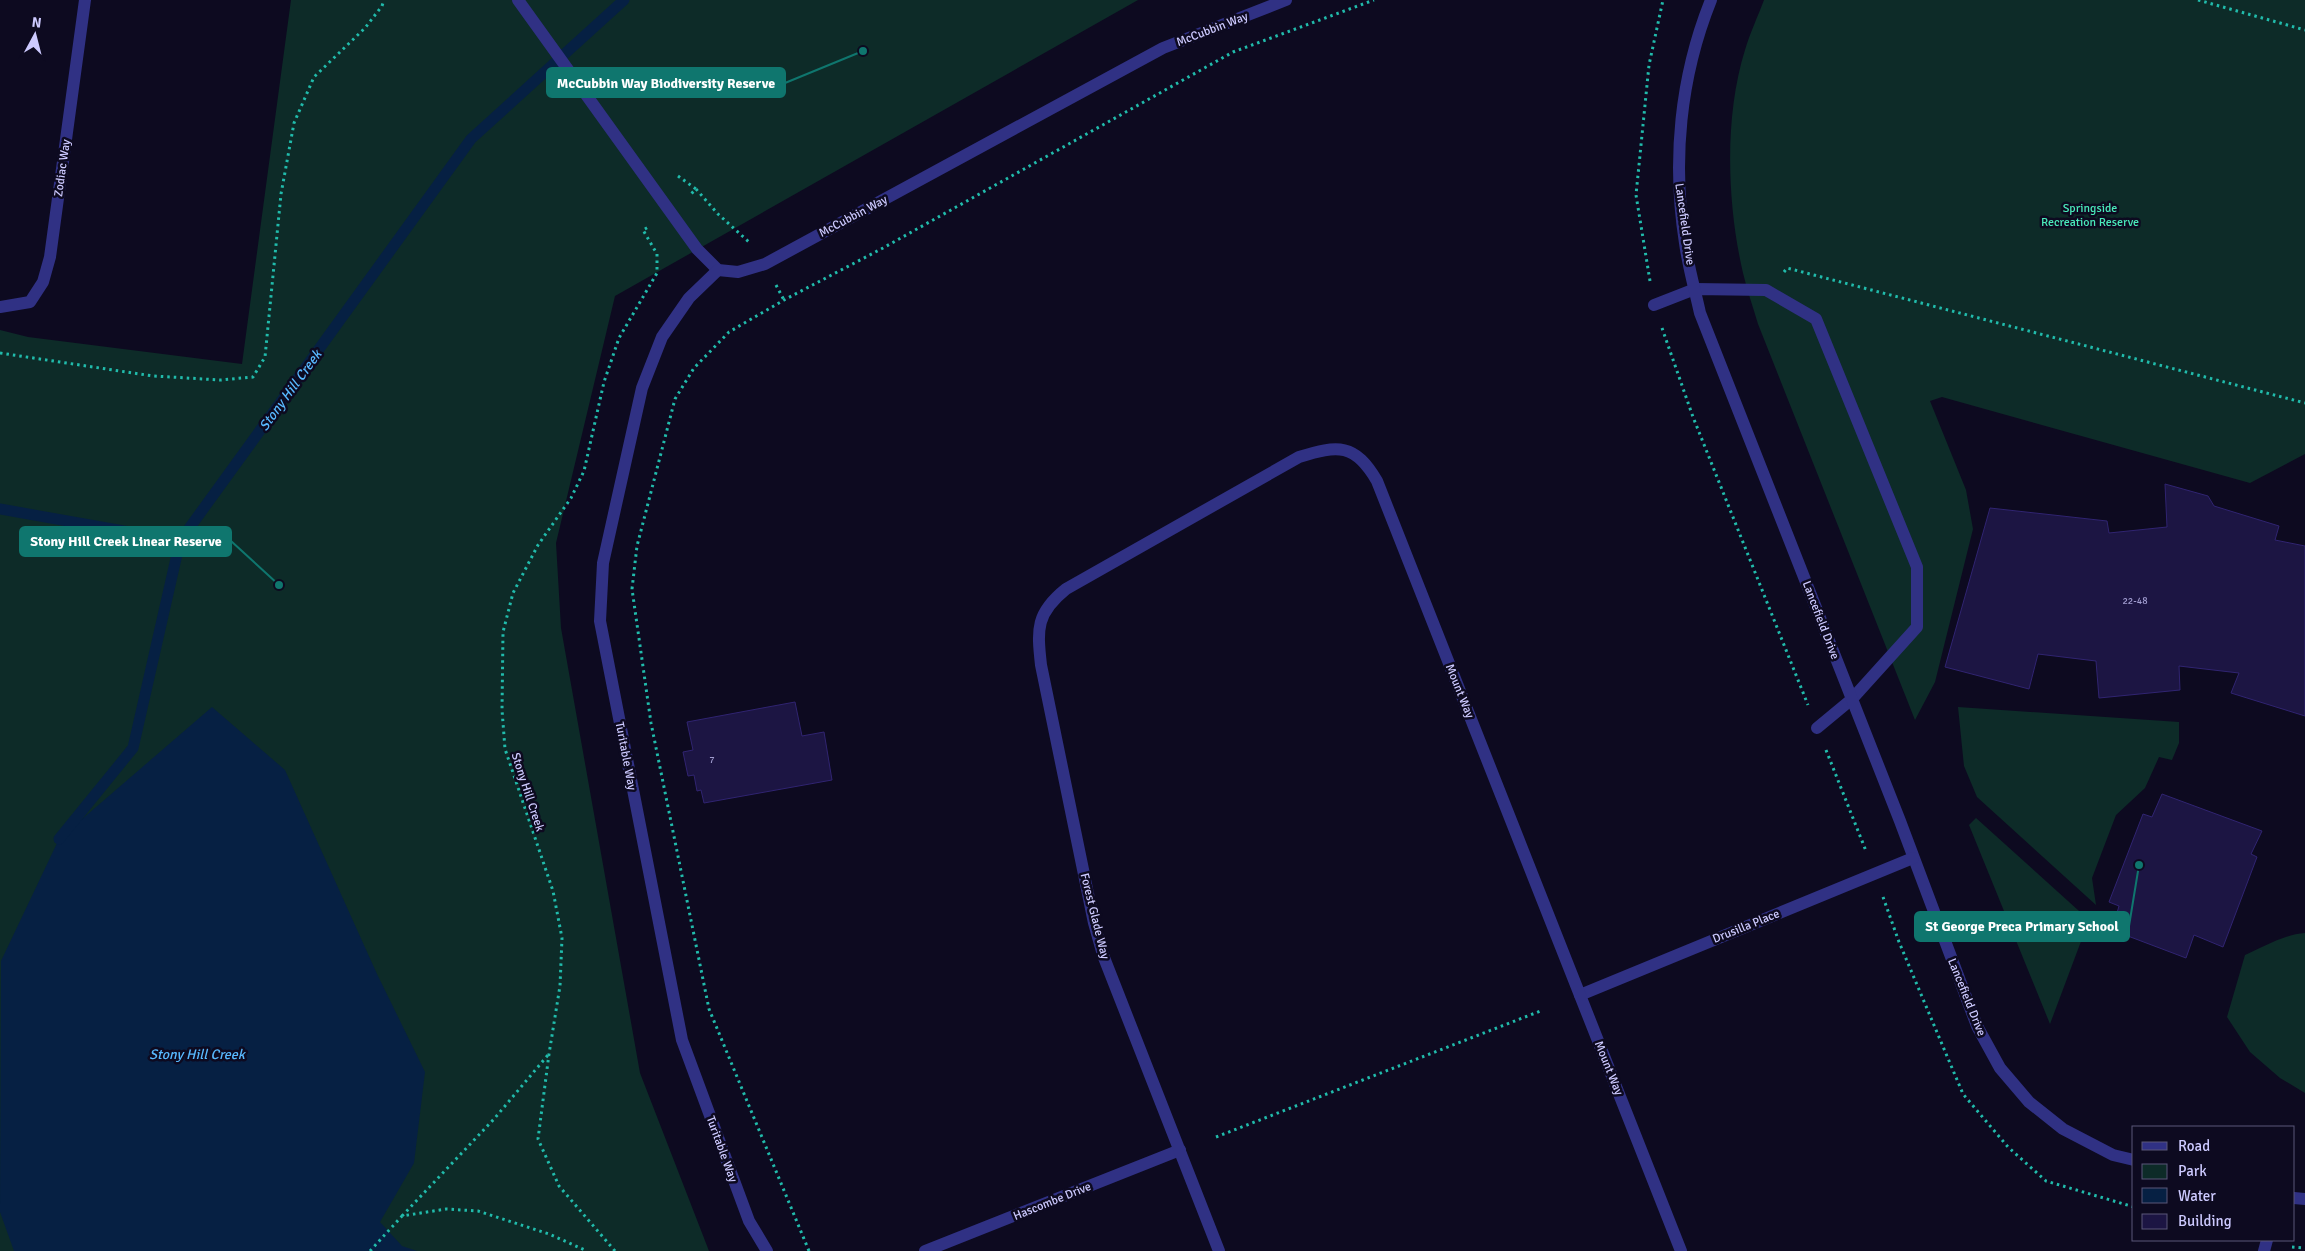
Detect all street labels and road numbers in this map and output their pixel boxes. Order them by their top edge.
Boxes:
street label: McCubbin Way [1174,9,1250,50]
street label: Zodiac Way [51,138,74,198]
street label: Lancefield Drive [1671,182,1698,266]
street label: McCubbin Way [816,192,890,241]
street label: Lancefield Drive [1799,579,1842,661]
street label: Mount Way [1442,662,1477,721]
street label: Turitable Way [612,721,640,792]
street label: Stony Hill Creek [508,751,547,833]
street label: Forest Glade Way [1077,872,1113,961]
street label: Drusilla Place [1710,906,1782,947]
street label: Lancefield Drive [1944,956,1989,1038]
street label: Mount Way [1591,1039,1626,1098]
street label: Turitable Way [703,1114,741,1185]
street label: Hascombe Drive [1011,1179,1093,1224]

